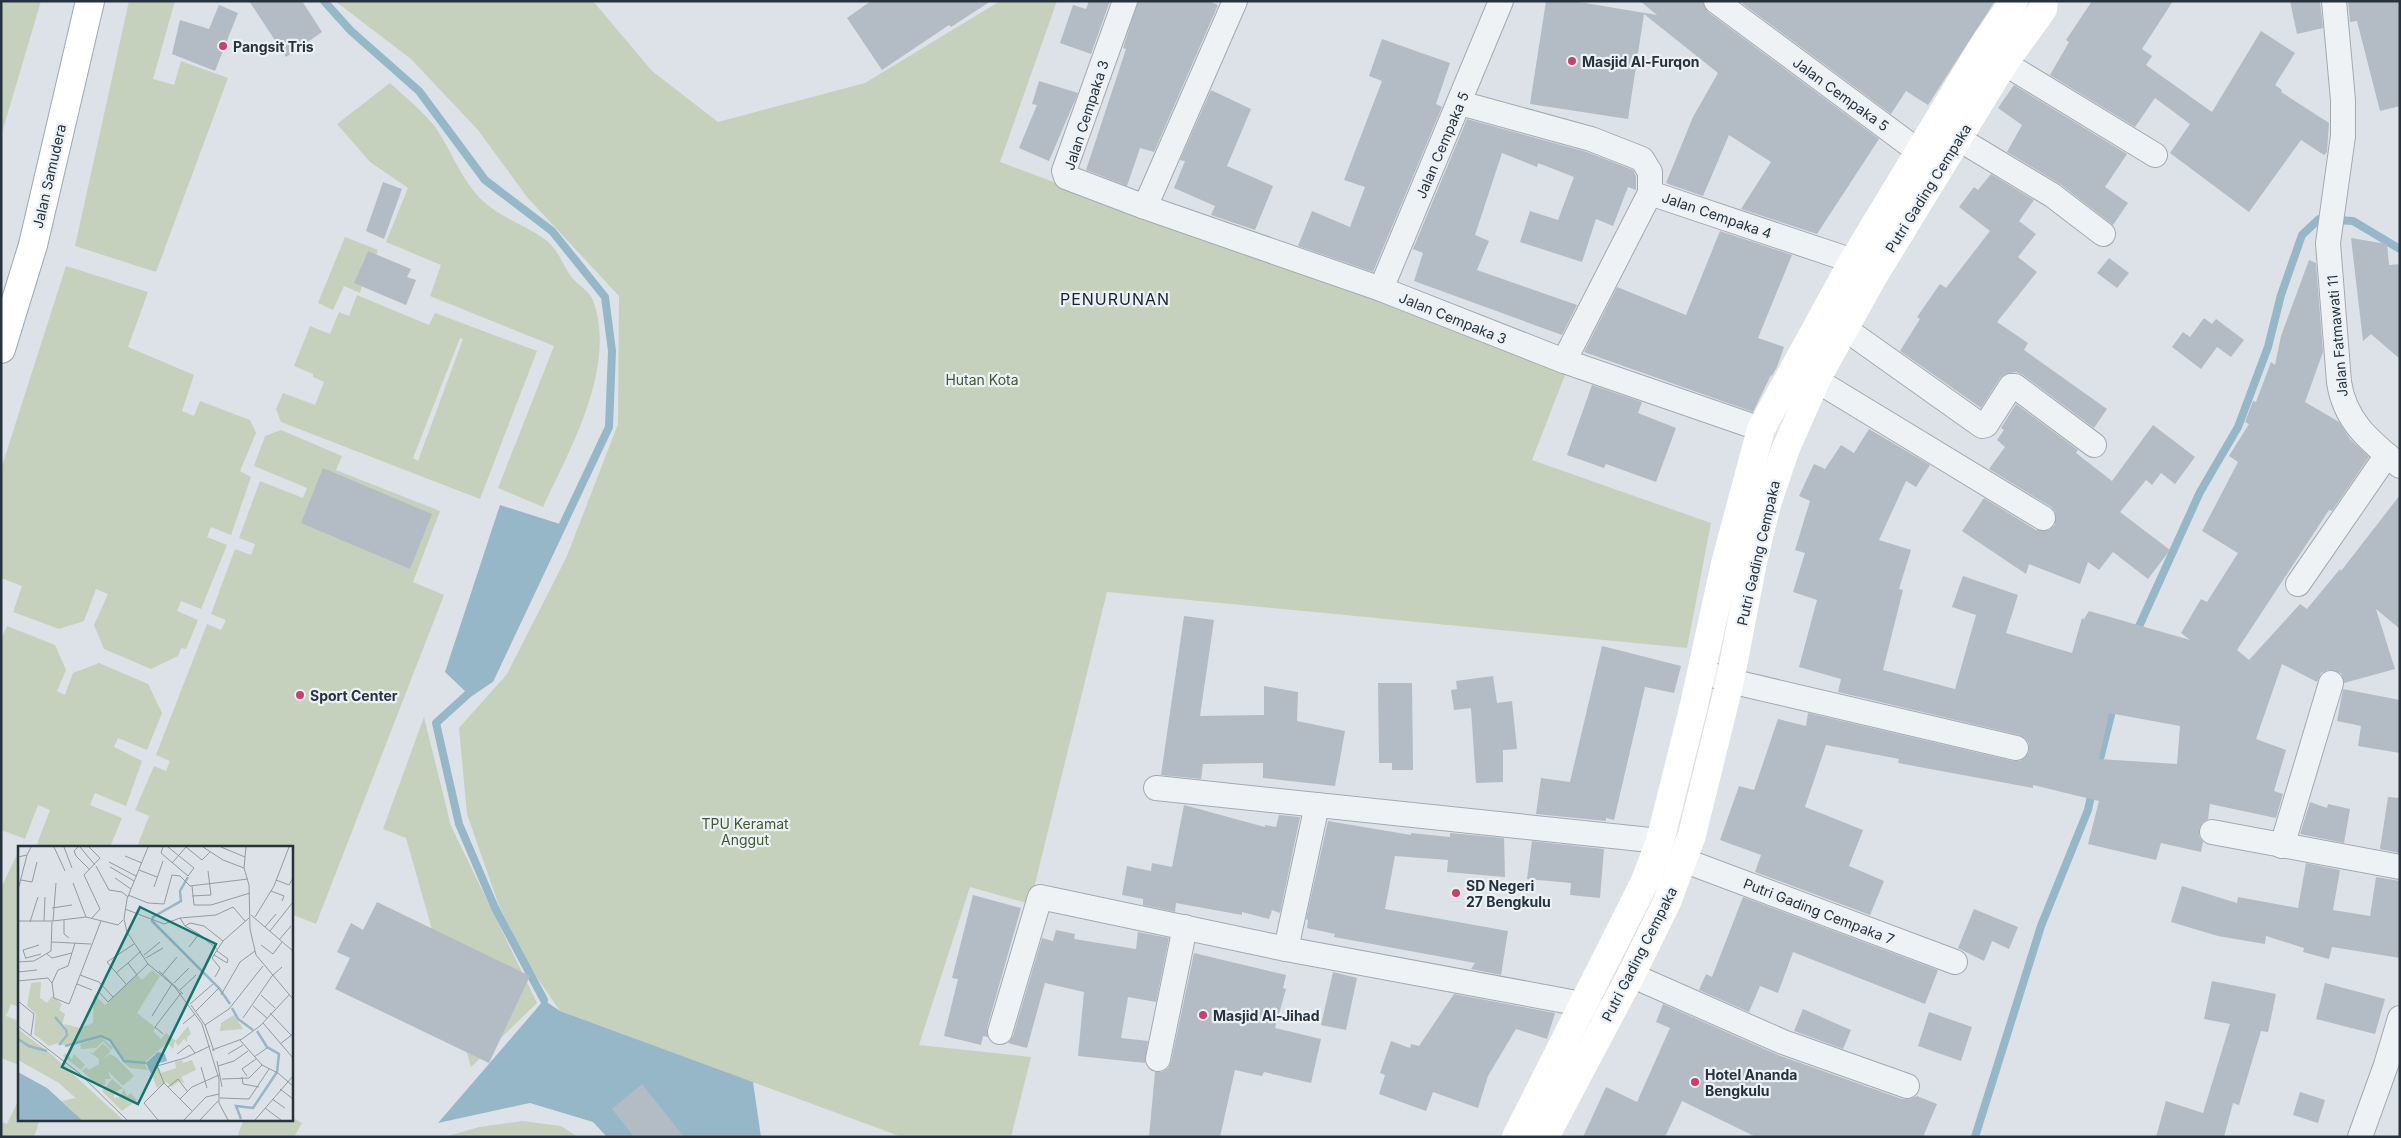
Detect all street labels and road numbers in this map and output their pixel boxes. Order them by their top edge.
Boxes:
street label: Jalan Cempaka 5 [1790,53,1892,135]
street label: Jalan Cempaka 3 [1060,58,1112,172]
street label: Jalan Cempaka 5 [1412,89,1472,201]
street label: Putri Gading Cempaka [1881,121,1975,255]
street label: Jalan Samudera [29,122,69,230]
street label: Jalan Cempaka 4 [1660,188,1774,242]
street label: Jalan Fatmawati 11 [2323,274,2351,398]
street label: Jalan Cempaka 3 [1397,289,1509,347]
street label: Putri Gading Cempaka [1733,479,1783,627]
street label: Putri Gading Cempaka 7 [1741,874,1897,948]
street label: Putri Gading Cempaka [1598,884,1680,1024]

